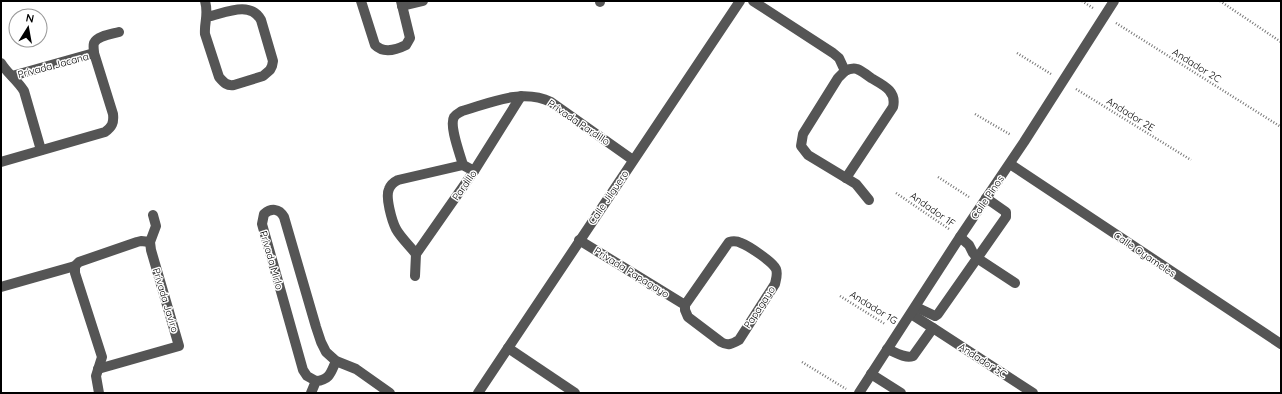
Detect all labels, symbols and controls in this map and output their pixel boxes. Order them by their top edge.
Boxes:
north arrow [8,8,48,48]
text: N [25,11,35,26]
street label: Andador 2C [1170,45,1224,86]
street label: Privada Jacana [16,50,90,81]
street label: Andador 2E [1104,95,1157,134]
street label: Privada Pardillo [545,97,612,148]
street label: Pardillo [449,167,480,203]
street label: Calle Jilguero [585,168,631,227]
street label: Calle Pinos [968,173,1007,222]
street label: Andador 1F [908,189,958,230]
street label: Privada Mirlo [257,229,286,291]
street label: Calle Oyameles [1111,229,1179,280]
street label: Privada Papagayo [592,244,672,301]
street label: Privada Javiro [150,266,182,334]
street label: Papagayo [741,284,778,331]
street label: Andador 1G [848,288,900,327]
street label: Andador 3C [956,340,1010,381]

